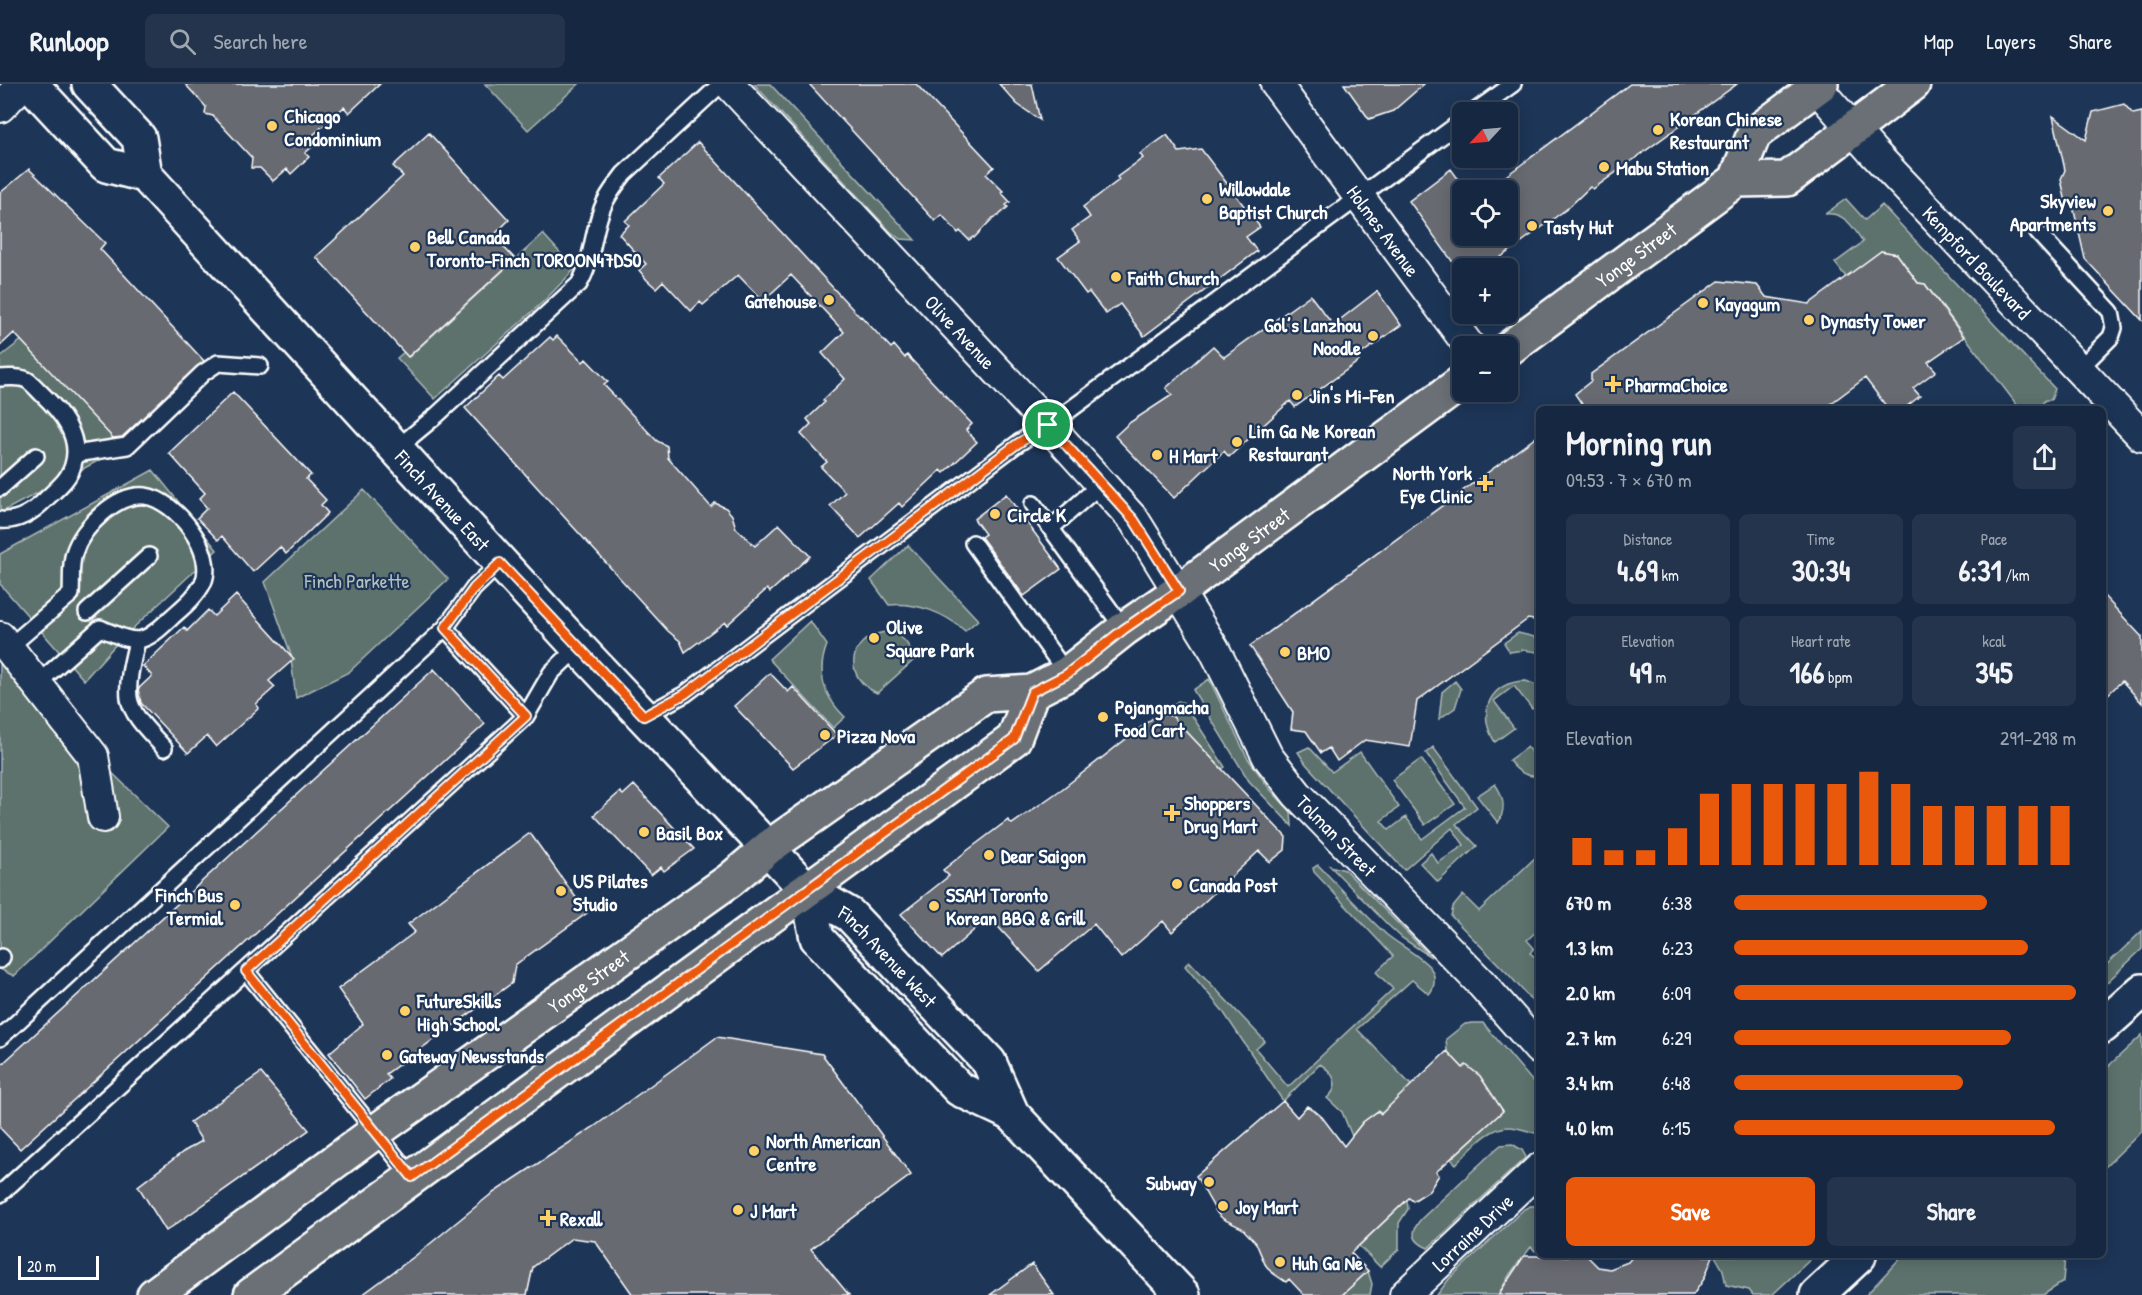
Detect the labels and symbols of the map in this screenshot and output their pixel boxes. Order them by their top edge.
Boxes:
place label: Chicago Condominium [284,102,382,152]
north arrow [1452,102,1518,168]
place label: Korean Chinese Restaurant [1670,105,1782,155]
marker: Chicago Condominium [265,119,279,133]
marker: Korean Chinese Restaurant [1651,123,1665,137]
place label: Mabu Station [1616,154,1709,181]
marker: Mabu Station [1597,160,1611,174]
place label: Willowdale Baptist Church [1219,175,1328,226]
street label: Holmes Avenue [1341,179,1427,282]
place label: Skyview Apartments [2010,187,2097,238]
marker: Willowdale Baptist Church [1200,192,1214,206]
street label: Kempford Boulevard [1917,199,2038,325]
marker: Skyview Apartments [2101,204,2115,218]
place label: Tasty Hut [1543,213,1614,241]
street label: Yonge Street [1590,215,1682,293]
marker: Tasty Hut [1525,219,1539,233]
place label: Bell Canada Toronto-Finch TOROON47DS0 [426,223,642,273]
marker: Bell Canada Toronto-Finch TOROON47DS0 [408,240,422,254]
place label: Faith Church [1127,264,1220,291]
marker: Faith Church [1109,270,1123,284]
place label: Gatehouse [745,287,817,314]
street label: Olive Avenue [919,289,1002,374]
place label: Kayagum [1715,290,1781,318]
marker: Gatehouse [822,293,836,307]
marker: Kayagum [1696,296,1710,310]
place label: Dynasty Tower [1821,307,1926,335]
place label: Gol’s Lanzhou Noodle [1264,311,1362,361]
marker: Dynasty Tower [1802,313,1816,327]
marker: Gol’s Lanzhou Noodle [1366,329,1380,343]
place label: PharmaChoice [1625,371,1728,398]
marker: PharmaChoice [1606,377,1620,391]
place label: Jin's Mi-Fen [1309,382,1394,409]
marker: Jin's Mi-Fen [1290,388,1304,402]
pin [1022,399,1073,450]
place label: Lim Ga Ne Korean Restaurant [1249,417,1375,467]
marker: Lim Ga Ne Korean Restaurant [1230,435,1244,449]
place label: H Mart [1169,442,1218,469]
street label: Finch Avenue East [389,443,497,557]
marker: H Mart [1150,448,1164,462]
place label: North York Eye Clinic [1393,459,1473,510]
marker: North York Eye Clinic [1476,474,1494,492]
street label: Yonge Street [1203,500,1296,578]
place label: Circle K [1007,501,1067,528]
marker: Circle K [988,507,1002,521]
park label: Finch Parkette [304,567,409,594]
place label: Olive Square Park [886,613,975,664]
marker: Olive Square Park [867,631,881,645]
place label: BMO [1297,639,1330,666]
marker: BMO [1278,645,1292,659]
place label: Pojangmacha Food Cart [1114,693,1209,743]
marker: Pojangmacha Food Cart [1096,710,1110,724]
place label: Pizza Nova [837,722,915,749]
marker: Pizza Nova [818,728,832,742]
street label: Tolman Street [1291,788,1384,883]
place label: Shoppers Drug Mart [1184,789,1258,840]
marker: Shoppers Drug Mart [1165,806,1179,820]
place label: Basil Box [656,819,723,846]
marker: Basil Box [637,825,651,839]
place label: Dear Saigon [1001,842,1086,870]
marker: Dear Saigon [982,848,996,862]
place label: US Pilates Studio [573,867,648,917]
place label: Canada Post [1189,871,1278,898]
marker: Canada Post [1170,877,1184,891]
place label: Finch Bus Termial [154,881,224,931]
place label: SSAM Toronto Korean BBQ & Grill [946,881,1087,931]
marker: US Pilates Studio [554,884,568,898]
marker: Finch Bus Termial [228,898,242,912]
street label: Finch Avenue West [833,898,944,1014]
marker: SSAM Toronto Korean BBQ & Grill [927,899,941,913]
street label: Yonge Street [542,942,635,1019]
place label: FutureSkills High School [416,987,502,1038]
marker: FutureSkills High School [398,1004,412,1018]
place label: Gateway Newsstands [399,1042,544,1070]
marker: Gateway Newsstands [380,1048,394,1062]
place label: North American Centre [766,1127,880,1177]
marker: North American Centre [747,1144,761,1158]
place label: Subway [1146,1169,1198,1197]
marker: Subway [1202,1175,1216,1189]
street label: Lorraine Drive [1425,1187,1519,1277]
place label: Joy Mart [1235,1193,1299,1221]
place label: J Mart [750,1197,797,1224]
marker: Joy Mart [1216,1199,1230,1213]
marker: J Mart [731,1203,745,1217]
place label: Rexall [560,1205,604,1232]
marker: Rexall [541,1211,555,1225]
place label: Huh Ga Ne [1292,1249,1363,1276]
scale bar [18,1253,99,1280]
marker: Huh Ga Ne [1273,1255,1287,1269]

